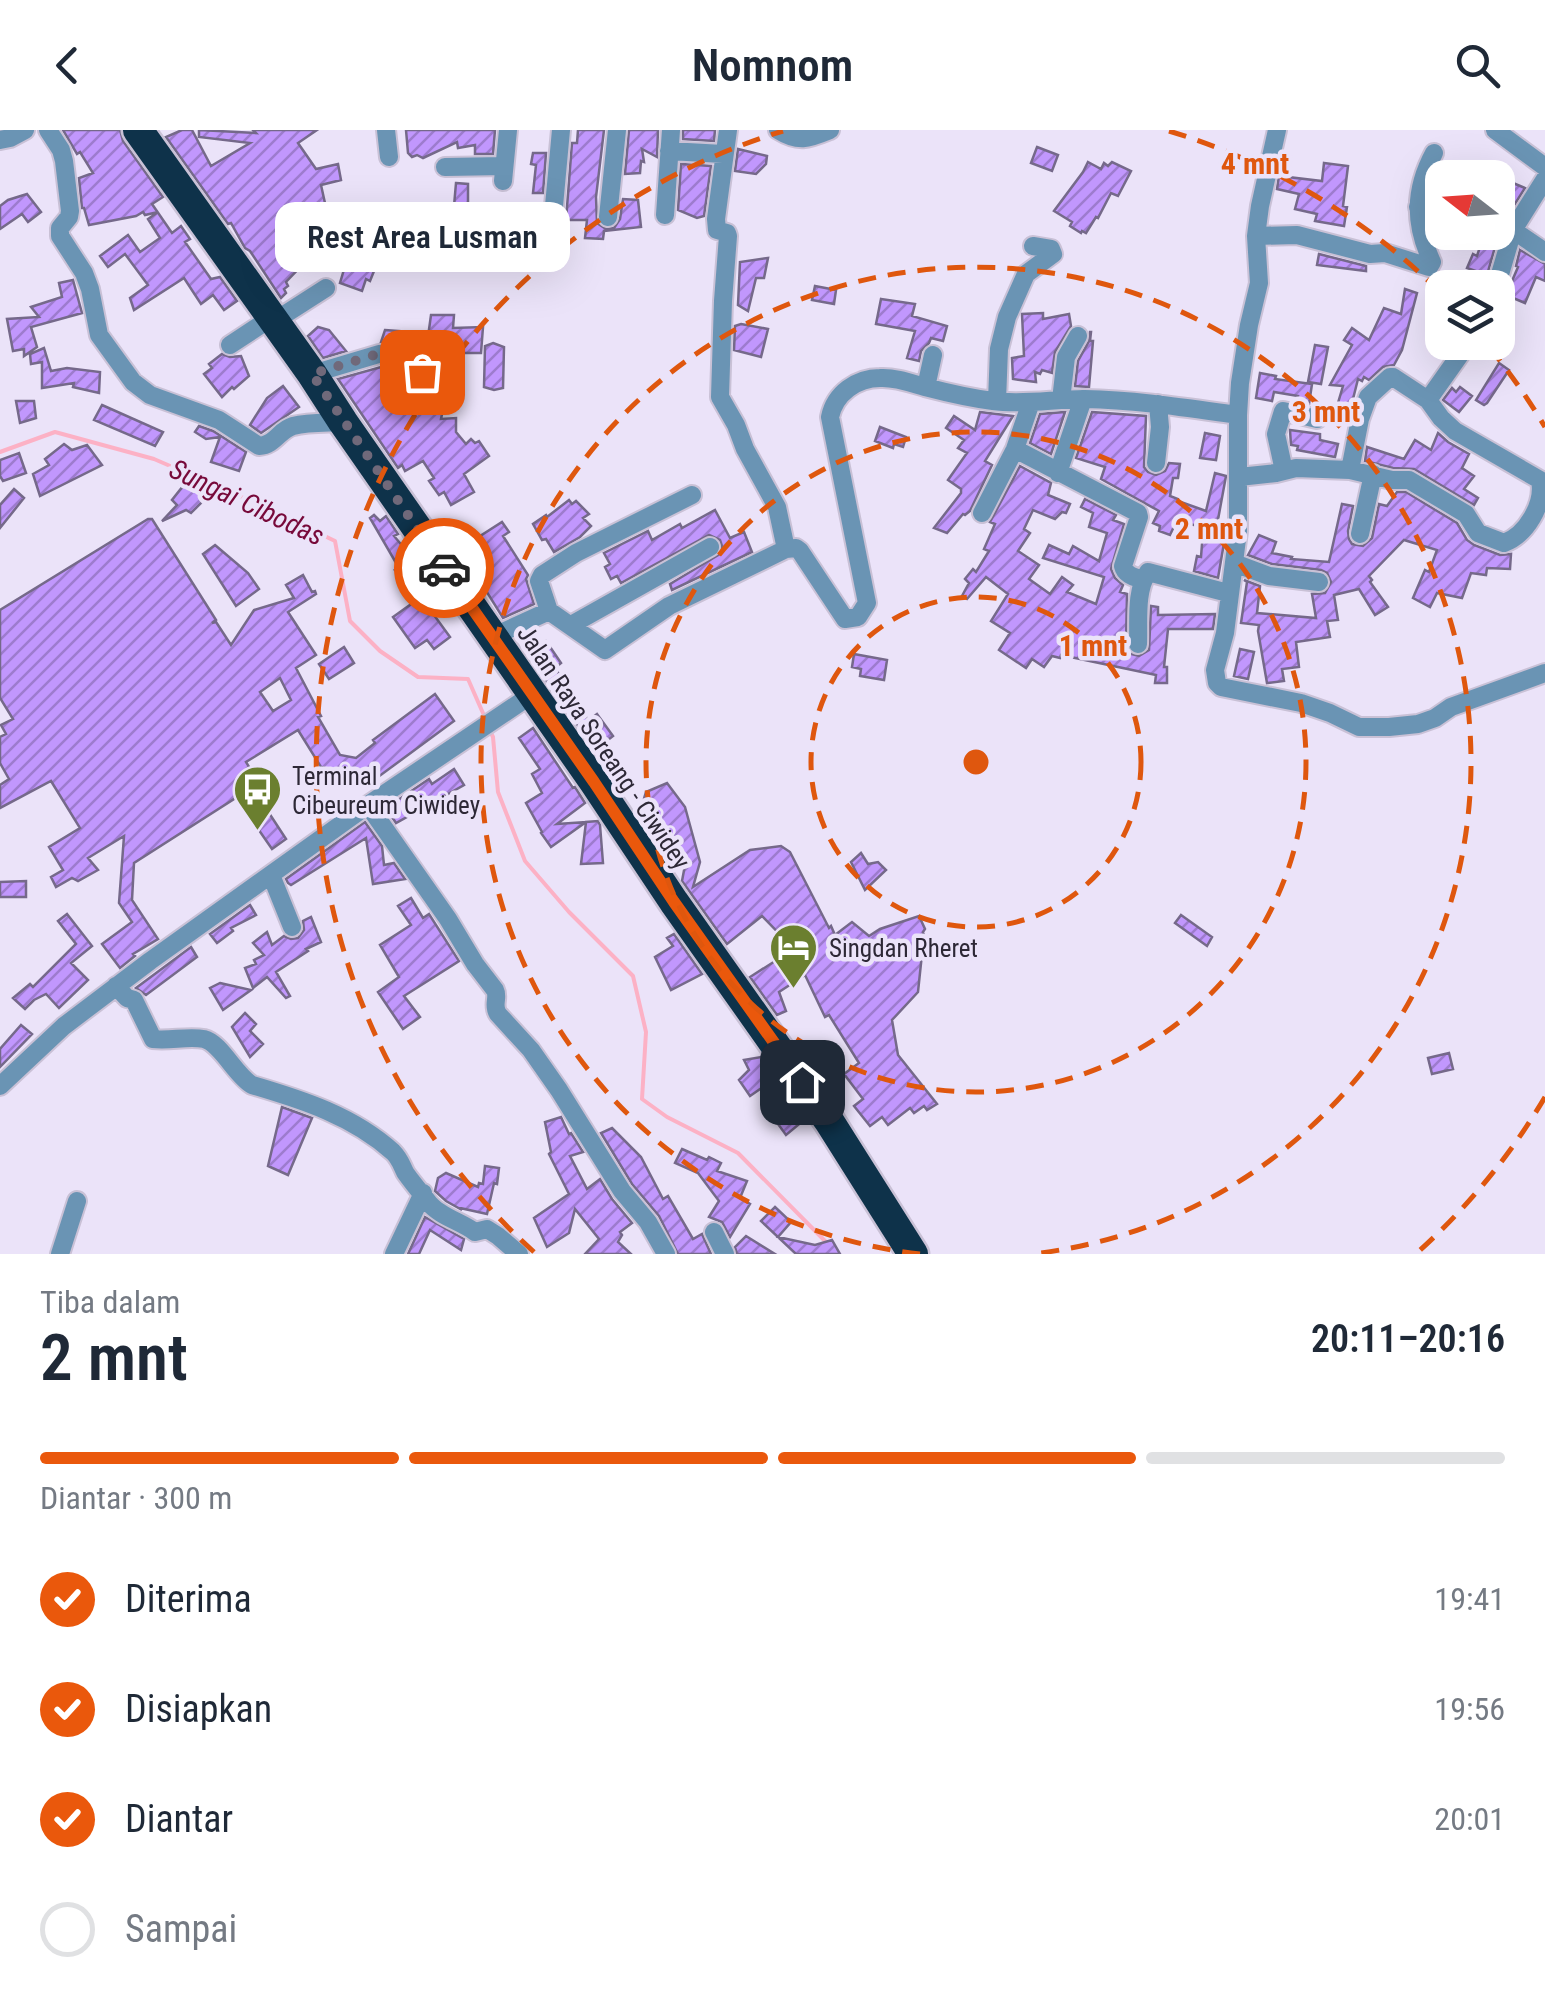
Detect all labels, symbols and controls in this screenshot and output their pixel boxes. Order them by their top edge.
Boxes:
icon: back [40,38,95,93]
icon: search [1450,38,1505,93]
text: Nomnom [692,39,853,92]
text: 4 mnt [1221,146,1289,181]
north arrow [1425,160,1515,250]
map controls [1425,160,1515,360]
callout: Rest Area Lusman [274,202,570,272]
text: Rest Area Lusman [307,218,538,256]
button: layers [1425,270,1515,360]
pin [380,330,465,415]
icon: bag [395,345,450,400]
text: 3 mnt [1292,394,1360,429]
water label: Sungai Cibodas [164,452,329,553]
text: 2 mnt [1175,511,1243,546]
courier [394,518,494,618]
icon: car [417,541,472,596]
street label: Jalan Raya Soreang - Ciwidey [511,620,696,875]
text: 1 mnt [1059,628,1127,663]
centre of rings [958,744,994,780]
place label: Terminal Cibeureum Ciwidey [292,762,480,820]
bus stop icon: Terminal Cibeureum Ciwidey [231,764,283,832]
hotel icon: Singdan Rheret [768,922,820,990]
place label: Singdan Rheret [829,934,978,963]
pin [760,1040,845,1125]
icon: home [775,1055,830,1110]
text: Tiba dalam [40,1283,180,1321]
text: 20:11–20:16 [1311,1317,1505,1361]
text: 2 mnt [40,1320,188,1396]
text: Diantar · 300 m [40,1479,232,1517]
icon: check [40,1572,95,1627]
text: Diterima [125,1577,252,1621]
text: 19:41 [1434,1580,1505,1618]
icon: check [40,1682,95,1737]
text: Disiapkan [125,1687,272,1731]
text: 19:56 [1434,1690,1505,1728]
icon: check [40,1792,95,1847]
text: Diantar [125,1797,233,1841]
text: 20:01 [1434,1800,1505,1838]
text: Sampai [125,1907,237,1951]

